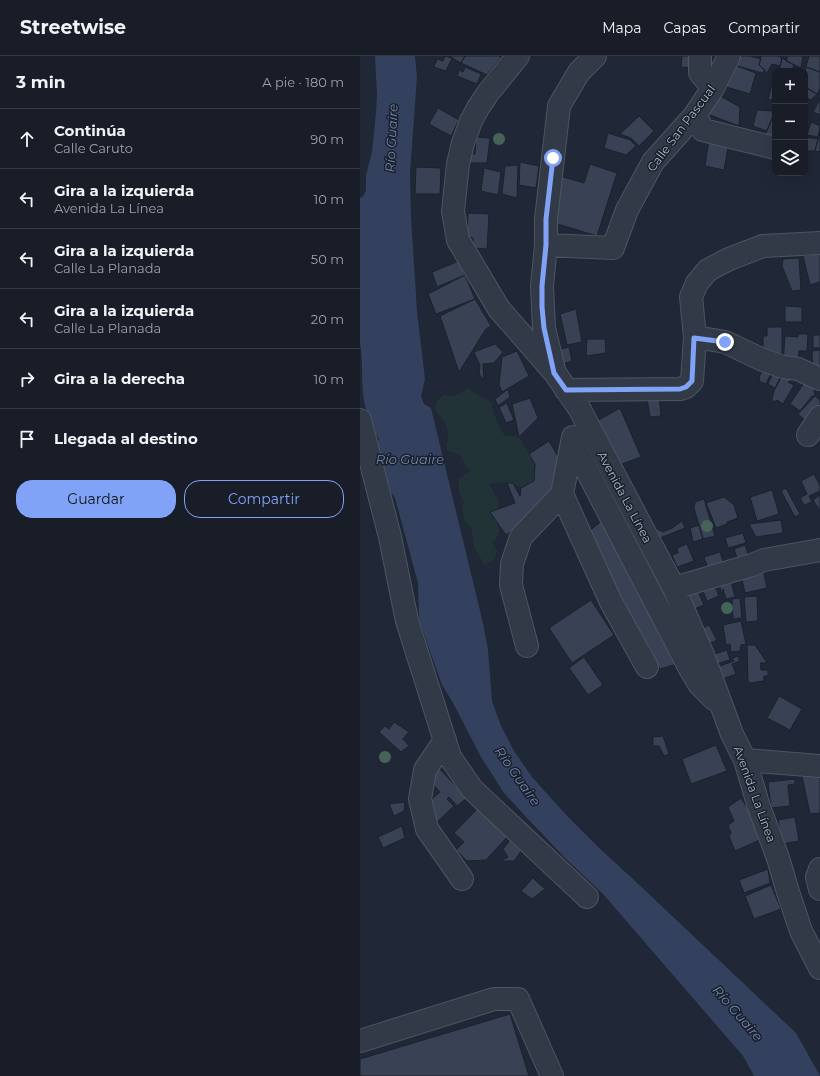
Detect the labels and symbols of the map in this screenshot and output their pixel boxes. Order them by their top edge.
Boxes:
street label: Calle San Pascual [644,82,718,174]
water label: Río Guaire [381,103,401,173]
route start [544,149,562,167]
route end [716,333,734,351]
street label: Avenida La Línea [595,449,655,545]
water label: Río Guaire [376,451,444,467]
water label: Río Guaire [492,743,544,809]
street label: Avenida La Línea [731,744,779,844]
water label: Río Guaire [710,982,767,1044]

